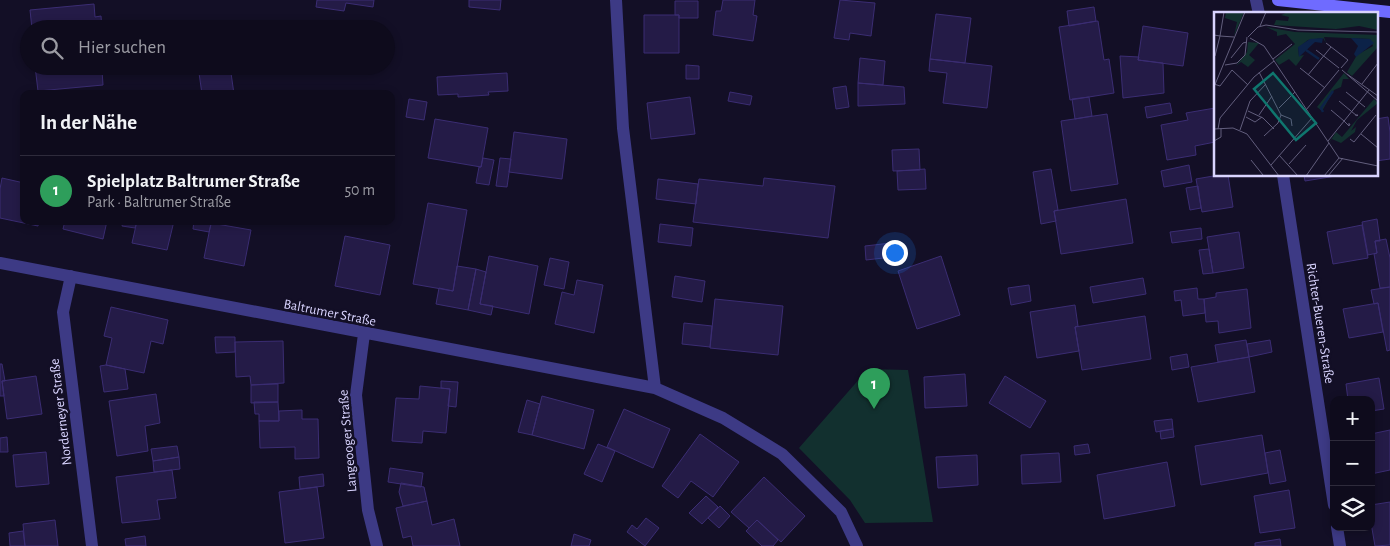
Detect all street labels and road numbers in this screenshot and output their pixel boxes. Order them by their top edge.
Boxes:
street label: Richter-Bueren-Straße [1304,262,1336,385]
street label: Baltrumer Straße [282,297,377,329]
street label: Norderneyer Straße [47,358,74,466]
street label: Langeooger Straße [337,389,359,493]

